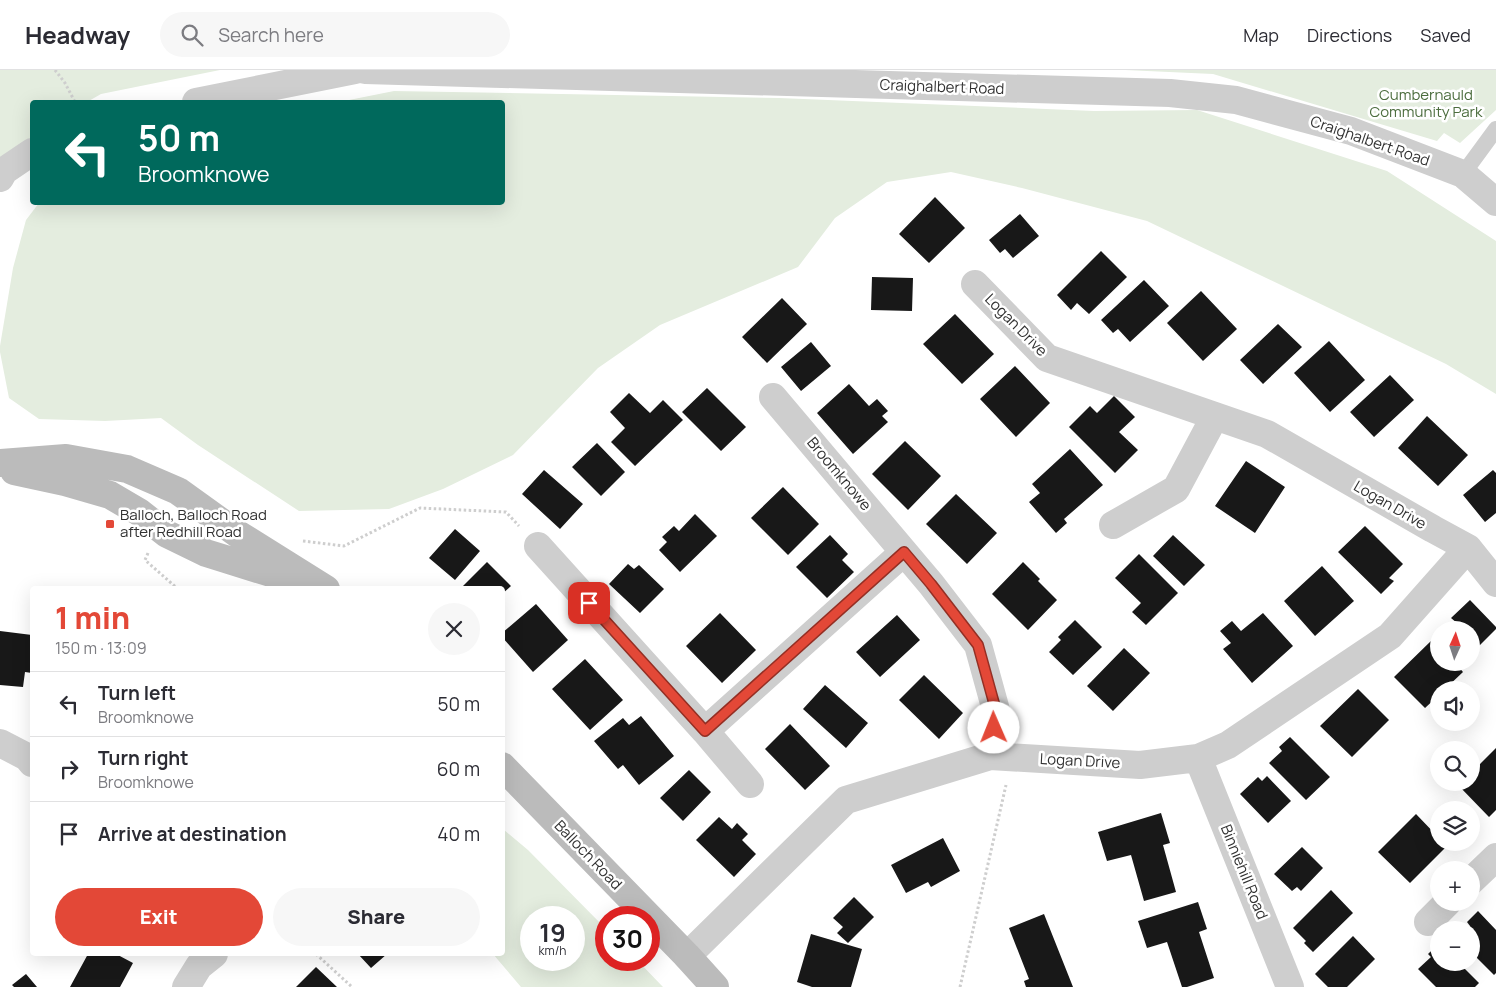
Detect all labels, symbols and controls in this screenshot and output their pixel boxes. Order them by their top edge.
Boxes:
search box [160,12,510,57]
text: Headway [25,18,130,51]
icon: search [178,21,206,49]
text: Search here [218,22,324,48]
text: Map [1243,23,1279,47]
text: Directions [1307,23,1392,47]
text: Saved [1420,23,1471,47]
street label: Craighalbert Road [879,74,1005,99]
park label: Cumbernauld Community Park [1370,84,1483,122]
street label: Craighalbert Road [1308,110,1433,171]
text: 50 m [138,114,220,162]
icon: left [55,120,120,185]
text: Broomknowe [138,159,270,189]
street label: Logan Drive [980,289,1052,361]
street label: Broomknowe [802,433,876,515]
street label: Logan Drive [1350,475,1431,534]
place label: Balloch, Balloch Road after Redhill Road [120,504,267,542]
marker: Balloch, Balloch Road after Redhill Road [104,518,116,530]
pin [568,582,610,624]
icon: arrive [575,589,603,617]
text: 1 min [55,597,130,638]
button: close [428,603,480,655]
north arrow [1430,621,1480,671]
map controls [1430,621,1480,971]
text: 150 m · 13:09 [55,637,147,659]
text: Turn left [98,680,176,706]
button: sound [1430,681,1480,731]
icon: left [55,690,83,718]
text: 50 m [438,691,480,717]
position arrow [967,701,1019,753]
text: Broomknowe [98,706,194,728]
button: search [1430,741,1480,791]
text: Turn right [98,745,188,771]
street label: Logan Drive [1039,748,1121,773]
icon: right [55,755,83,783]
text: 60 m [437,756,480,782]
text: Broomknowe [98,771,194,793]
button: layers [1430,801,1480,851]
street label: Balloch Road [550,815,627,894]
icon: arrive [55,820,83,848]
text: Arrive at destination [98,821,287,847]
text: 40 m [437,821,480,847]
street label: Binniehill Road [1216,821,1273,922]
button: + [1430,861,1480,911]
button: Exit [55,888,263,946]
button: Share [273,888,480,946]
speed limit sign: 30 [595,906,660,971]
text: 19 [539,915,566,950]
button: − [1430,921,1480,971]
text: km/h [539,942,566,959]

